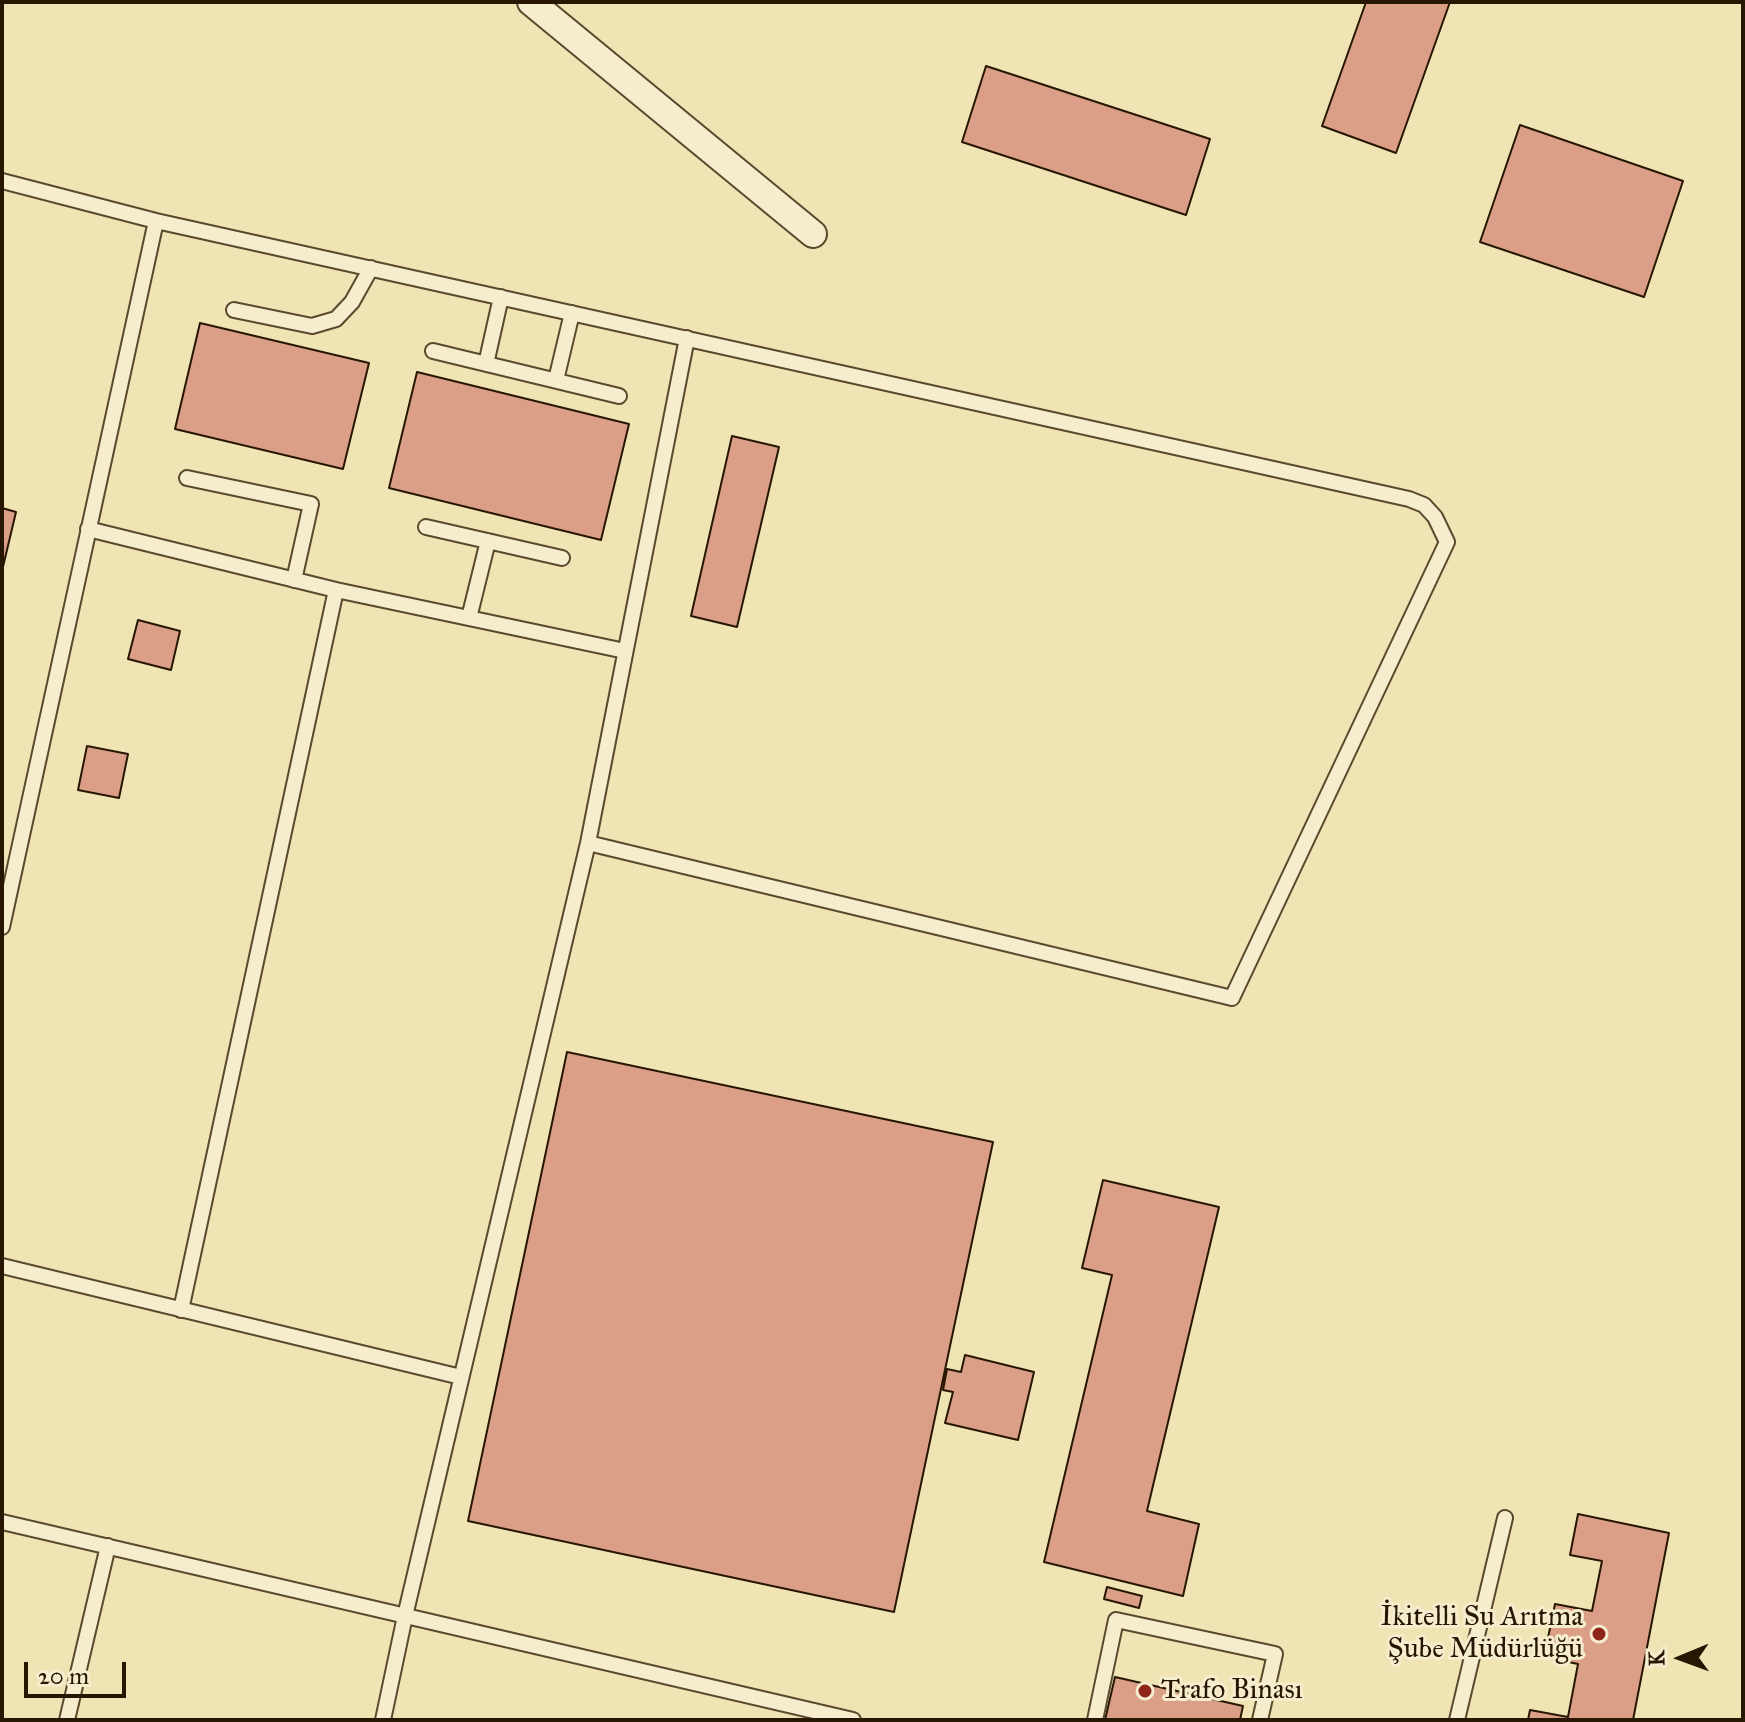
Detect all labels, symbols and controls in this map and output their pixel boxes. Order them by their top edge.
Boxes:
place label: İkitelli Su Arıtma Şube Müdürlüğü [1381,1601,1583,1667]
north arrow [1641,1618,1721,1698]
marker: İkitelli Su Arıtma Şube Müdürlüğü [1590,1625,1608,1643]
scale bar [28,1646,130,1696]
text: K [1643,1650,1670,1666]
text: 20 m [38,1661,89,1691]
place label: Trafo Binası [1161,1674,1302,1708]
marker: Trafo Binası [1136,1682,1154,1700]

